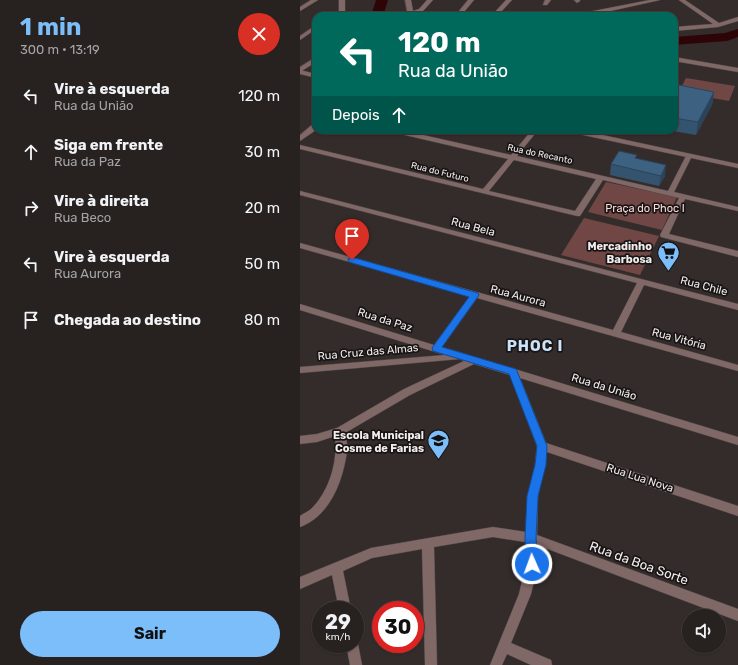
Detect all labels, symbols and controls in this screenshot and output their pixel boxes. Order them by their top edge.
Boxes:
text: 1 min [20,13,81,41]
button: close [238,13,280,55]
text: 120 m [398,26,481,59]
icon: left [332,28,384,80]
text: 300 m · 13:19 [20,42,100,57]
text: Rua da União [398,60,508,82]
text: Vire à esquerda [54,80,170,98]
icon: left [20,85,42,107]
text: 120 m [238,87,280,105]
text: Rua da União [54,98,134,113]
icon: ahead [388,104,410,126]
text: Depois [332,106,380,124]
text: Siga em frente [54,136,163,154]
icon: ahead [20,141,42,163]
street label: Rua do Recanto [507,142,573,166]
text: 30 m [244,143,280,161]
text: Rua da Paz [54,154,121,169]
street label: Rua do Futuro [410,160,470,184]
text: Vire à direita [54,192,149,210]
icon: right [20,197,42,219]
text: 20 m [245,199,280,217]
park label: Praça do Phoc I [605,202,685,215]
text: Rua Beco [54,210,111,225]
street label: Rua Bela [450,215,496,239]
pin [335,219,369,260]
icon: arrive [341,225,363,247]
supermarket icon: Mercadinho Barbosa [655,239,681,272]
place label: Mercadinho Barbosa [587,240,652,266]
text: Vire à esquerda [54,248,170,266]
icon: left [20,253,42,275]
text: 50 m [245,255,280,273]
text: Rua Aurora [54,266,121,281]
street label: Rua Chile [679,273,729,299]
street label: Rua Aurora [489,282,547,310]
street label: Rua da Paz [356,306,414,335]
icon: arrive [20,309,42,331]
text: Chegada ao destino [54,311,201,329]
text: 80 m [244,311,280,329]
street label: Rua Vitória [650,326,708,352]
district label: PHOC I [507,337,563,355]
street label: Rua Cruz das Almas [317,341,419,363]
street label: Rua da União [570,371,638,403]
school or university icon: Escola Municipal Cosme de Farias [426,428,452,461]
place label: Escola Municipal Cosme de Farias [333,429,424,455]
street label: Rua Lua Nova [605,461,675,495]
street label: Rua da Boa Sorte [587,538,691,588]
position arrow [511,543,553,585]
speed limit sign: 30 [372,601,424,653]
map controls [682,609,726,653]
button: sound [682,609,726,653]
text: 29 [325,610,351,634]
button: Sair [20,611,280,657]
text: km/h [326,631,350,643]

